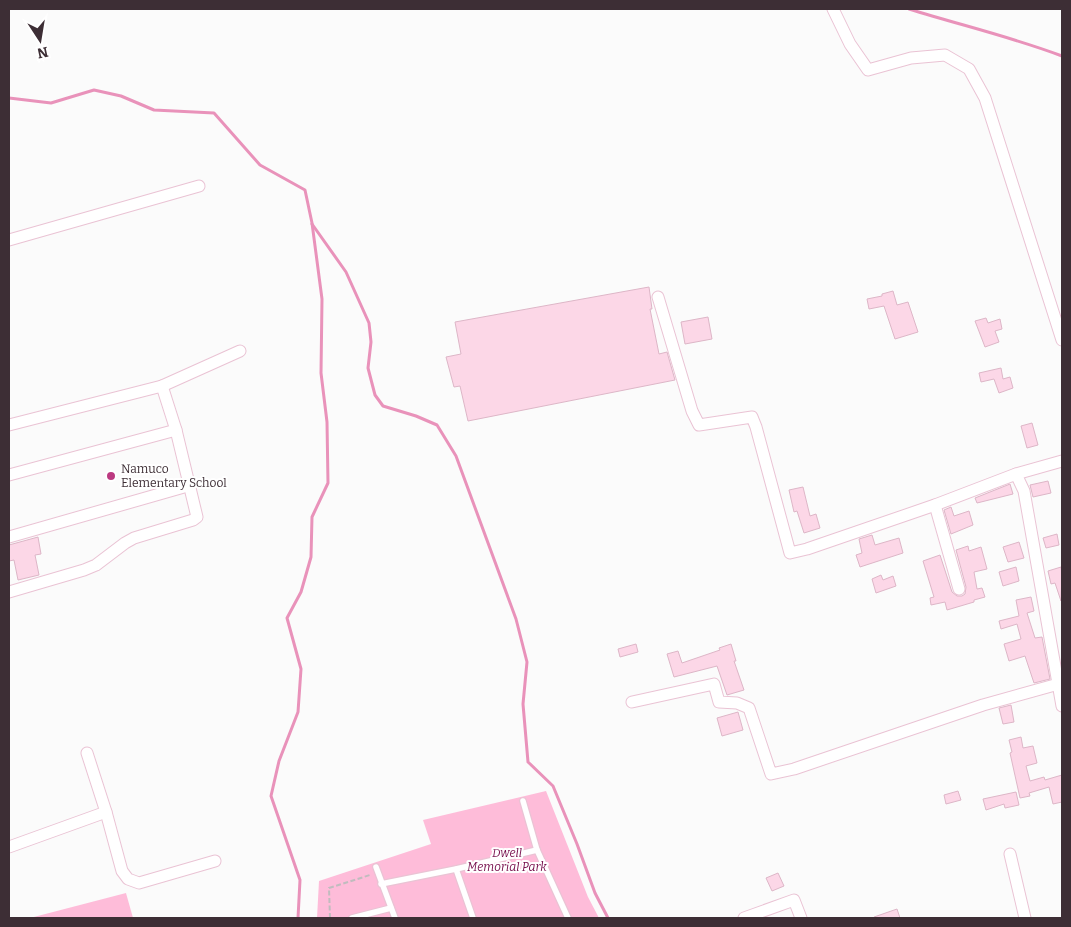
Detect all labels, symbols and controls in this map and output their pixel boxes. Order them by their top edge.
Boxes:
north arrow [15,15,65,65]
text: N [35,43,50,62]
place label: Namuco Elementary School [121,462,227,490]
marker: Namuco Elementary School [105,470,117,482]
park label: Dwell Memorial Park [467,846,547,874]

